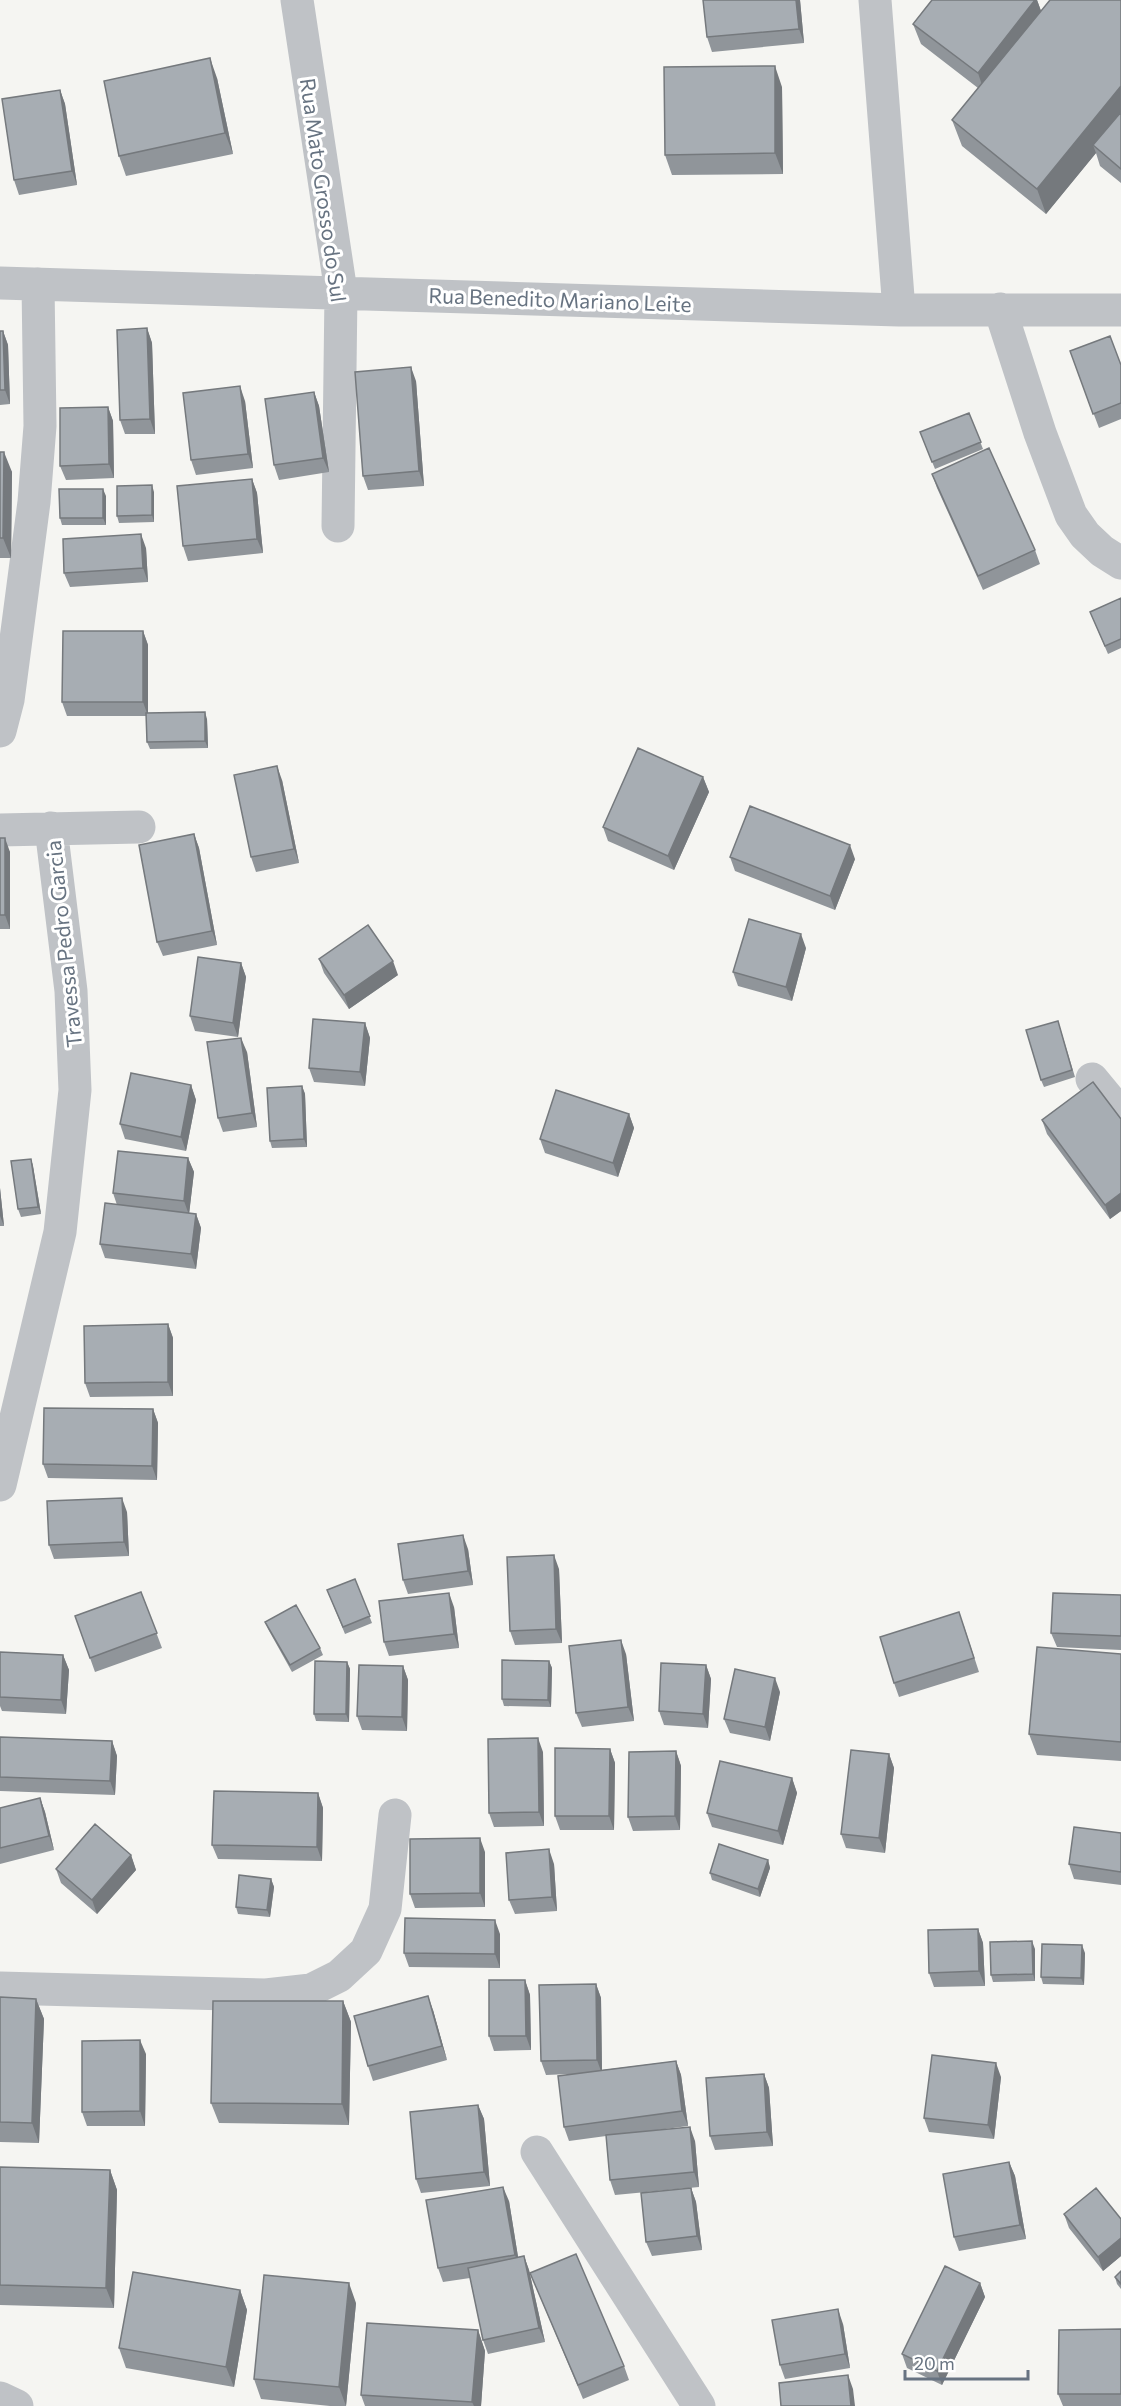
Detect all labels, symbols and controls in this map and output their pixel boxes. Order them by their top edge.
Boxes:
street label: Rua Mato Grosso do Sul [296,76,352,304]
street label: Rua Benedito Mariano Leite [428,282,692,316]
street label: Travessa Pedro Garcia [40,839,86,1049]
scale bar [905,2343,1028,2381]
text: 20 m [914,2352,955,2374]

